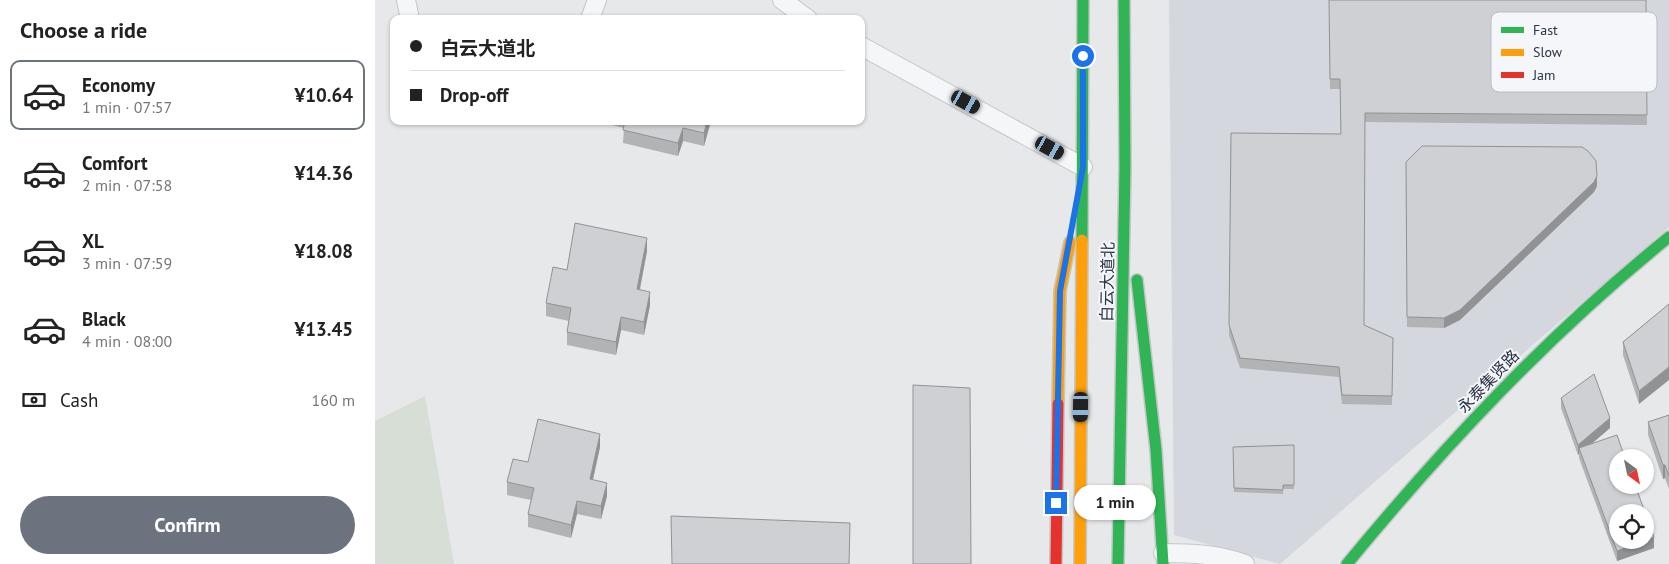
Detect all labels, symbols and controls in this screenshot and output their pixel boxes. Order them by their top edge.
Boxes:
legend [1491,12,1657,92]
text: Choose a ride [20,16,147,44]
text: Fast [1533,21,1558,39]
text: 白云大道北 [440,36,535,60]
text: Slow [1533,43,1563,61]
route start [1072,45,1094,67]
text: Jam [1532,66,1555,84]
icon: car [22,73,67,118]
text: Economy [82,73,155,97]
text: ¥10.64 [294,83,353,107]
text: Drop-off [440,83,508,107]
car [949,88,982,116]
text: 1 min · 07:57 [82,97,172,117]
car [1033,134,1066,162]
icon: car [22,151,67,196]
text: Comfort [82,151,148,175]
text: ¥14.36 [294,161,353,185]
text: 2 min · 07:58 [82,175,172,195]
icon: car [22,229,67,274]
text: XL [82,229,104,253]
text: ¥18.08 [294,239,353,263]
street label: 白云大道北 [1096,242,1118,322]
text: 3 min · 07:59 [82,253,172,273]
icon: car [22,307,67,352]
text: Black [82,307,126,331]
text: ¥13.45 [294,317,353,341]
text: 4 min · 08:00 [82,331,172,351]
street label: 永泰集贤路 [1453,345,1523,417]
icon: cash [20,386,48,414]
text: Cash [60,388,98,412]
text: 160 m [312,390,355,410]
car [1073,392,1088,422]
north arrow [1609,449,1654,494]
map controls [1609,449,1654,549]
callout: 1 min [1073,486,1156,520]
route end [1045,492,1067,514]
text: 1 min [1095,492,1135,512]
button: Confirm [20,496,355,554]
button: locate [1609,504,1654,549]

